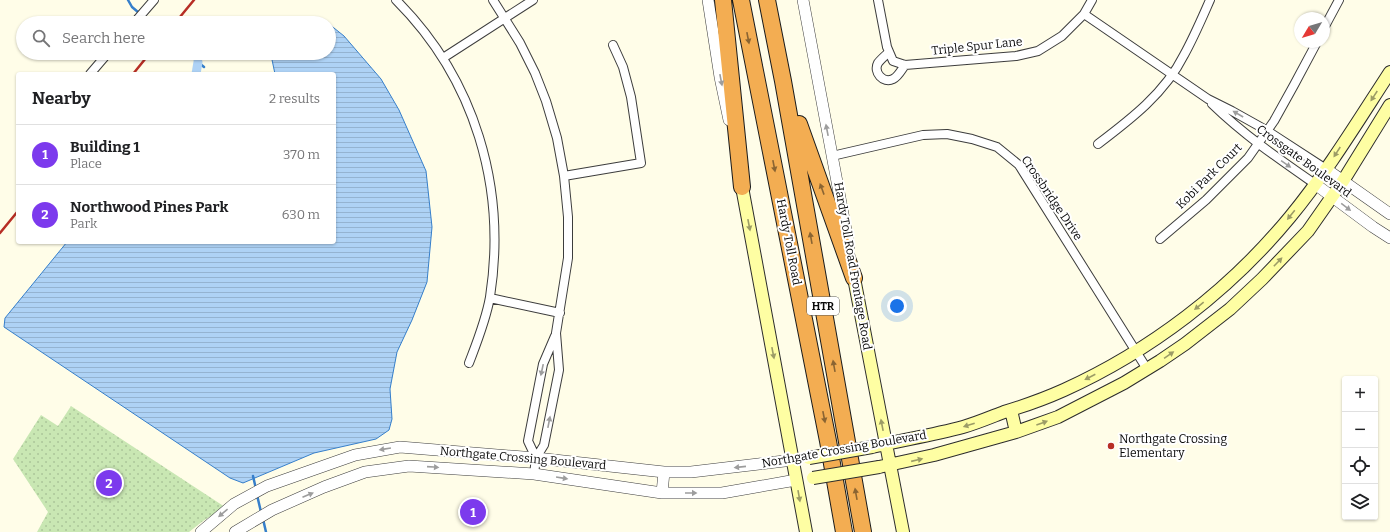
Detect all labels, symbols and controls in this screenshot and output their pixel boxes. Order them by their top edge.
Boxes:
north arrow [1294,12,1330,48]
search box [16,16,336,60]
icon: search [30,27,52,49]
text: Search here [62,29,145,47]
one-way arrow [746,32,752,44]
street label: Triple Spur Lane [931,34,1023,58]
one-way arrow [718,74,724,86]
text: Nearby [32,88,91,109]
text: 2 results [269,91,320,106]
one-way arrow [1370,91,1378,101]
one-way arrow [1232,110,1243,117]
street label: Crossgate Boulevard [1254,122,1354,200]
one-way arrow [824,124,830,136]
text: Building 1 [70,138,140,156]
street label: Kobi Park Court [1173,140,1245,212]
text: 1 [42,147,48,162]
text: 370 m [283,147,320,162]
one-way arrow [1333,147,1341,157]
street label: Crossbridge Drive [1019,153,1085,243]
text: Place [70,156,102,171]
one-way arrow [771,160,777,172]
one-way arrow [1281,160,1291,168]
street label: Hardy Toll Road Frontage Road [831,181,875,351]
one-way arrow [819,183,825,195]
text: Northwood Pines Park [70,198,228,216]
street label: Hardy Toll Road [774,198,804,286]
one-way arrow [1341,203,1351,211]
text: 2 [41,207,49,222]
text: 630 m [282,207,320,222]
one-way arrow [1287,210,1295,221]
text: Park [70,216,97,231]
one-way arrow [747,219,753,232]
one-way arrow [808,231,814,244]
one-way arrow [1273,257,1283,267]
your location [887,296,907,316]
road number: HTR [807,297,839,315]
one-way arrow [1193,302,1204,311]
one-way arrow [770,347,776,359]
one-way arrow [1164,351,1174,359]
one-way arrow [830,359,836,372]
one-way arrow [538,363,544,376]
one-way arrow [1084,373,1096,380]
map controls [1342,376,1378,520]
button: + [1342,376,1378,412]
one-way arrow [821,411,827,423]
button: − [1342,412,1378,448]
one-way arrow [546,416,552,428]
one-way arrow [879,419,885,431]
one-way arrow [1036,419,1048,425]
one-way arrow [963,422,975,428]
street label: Northgate Crossing Boulevard [761,428,927,470]
place label: Northgate Crossing Elementary [1119,432,1227,460]
marker: Northgate Crossing Elementary [1106,441,1116,451]
street label: Northgate Crossing Boulevard [439,444,607,472]
one-way arrow [379,446,391,452]
button: locate [1342,448,1378,484]
one-way arrow [911,456,924,462]
one-way arrow [427,464,439,471]
one-way arrow [734,464,747,470]
pin: 2 [96,468,122,498]
one-way arrow [556,475,569,481]
button: layers [1342,484,1378,520]
one-way arrow [853,487,859,500]
one-way arrow [685,490,698,496]
one-way arrow [797,490,803,502]
one-way arrow [302,491,314,497]
pin: 1 [460,497,486,527]
one-way arrow [218,509,228,518]

